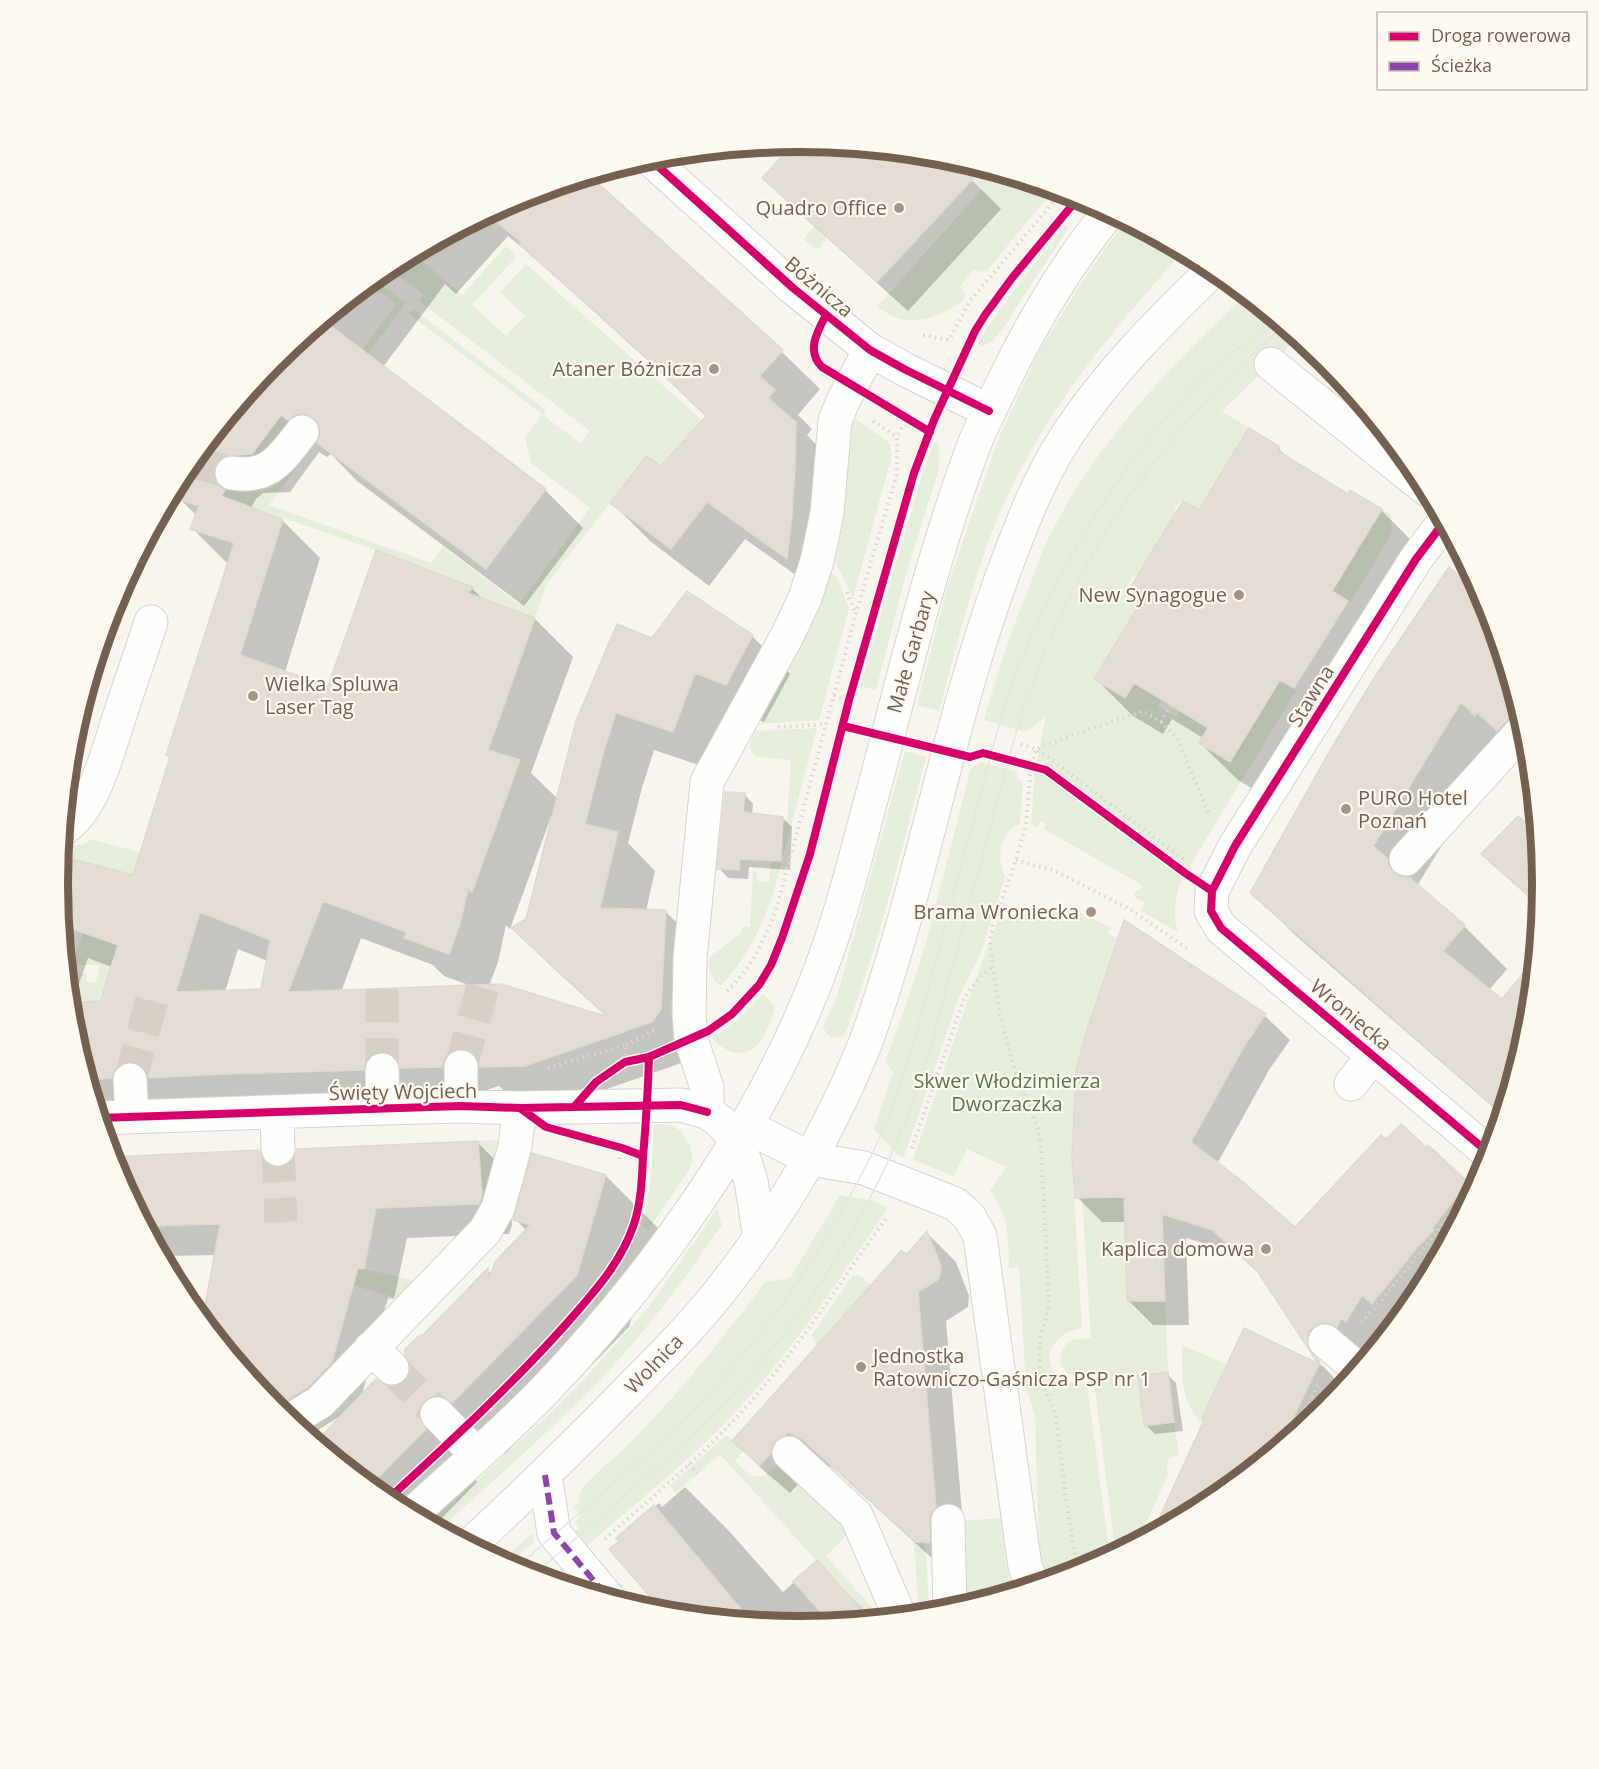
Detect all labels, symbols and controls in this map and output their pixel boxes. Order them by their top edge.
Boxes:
legend [1377,12,1587,90]
text: Droga rowerowa [1431,23,1571,47]
text: Ścieżka [1431,53,1492,77]
place label: Quadro Office [756,194,887,221]
marker: Quadro Office [892,201,906,215]
street label: Bóżnicza [779,250,859,323]
place label: Ataner Bóżnicza [553,355,702,382]
marker: Ataner Bóżnicza [707,362,721,376]
place label: New Synagogue [1078,581,1227,608]
street label: Małe Garbary [880,587,941,716]
marker: New Synagogue [1232,588,1246,602]
street label: Stawna [1281,660,1340,732]
place label: Wielka Spluwa Laser Tag [265,670,399,720]
marker: Wielka Spluwa Laser Tag [246,689,260,703]
place label: PURO Hotel Poznań [1358,784,1468,834]
marker: PURO Hotel Poznań [1339,802,1353,816]
place label: Brama Wroniecka [914,898,1079,925]
marker: Brama Wroniecka [1084,905,1098,919]
street label: Wroniecka [1305,973,1398,1057]
park label: Skwer Włodzimierza Dworzaczka [913,1067,1101,1117]
street label: Święty Wojciech [329,1077,477,1106]
place label: Kaplica domowa [1101,1235,1254,1262]
marker: Kaplica domowa [1259,1242,1273,1256]
street label: Wolnica [618,1328,689,1399]
place label: Jednostka Ratowniczo-Gaśnicza PSP nr 1 [871,1342,1151,1392]
marker: Jednostka Ratowniczo-Gaśnicza PSP nr 1 [854,1360,868,1374]

